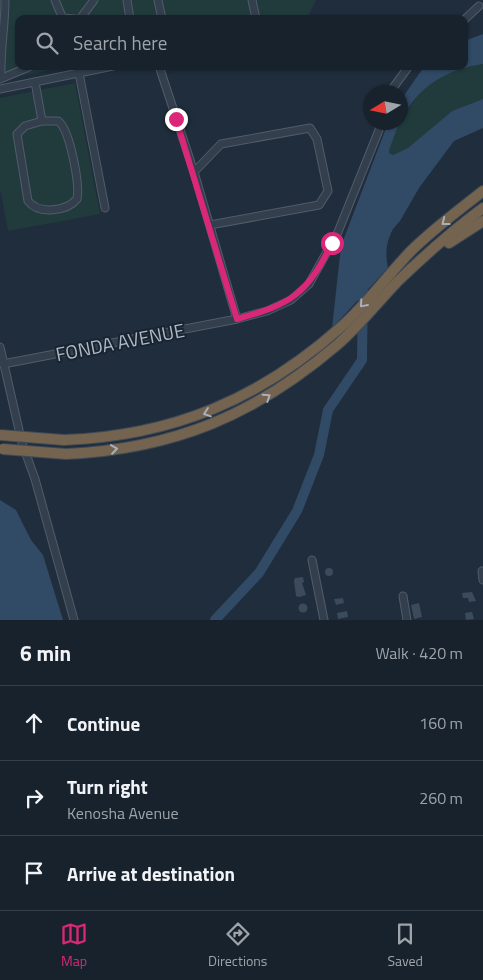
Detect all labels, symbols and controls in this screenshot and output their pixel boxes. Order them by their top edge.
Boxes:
search box [15,15,468,70]
text: Search here [73,28,167,57]
icon: search [33,29,61,57]
north arrow [363,85,408,130]
route end [165,108,188,131]
one-way arrow [442,216,451,224]
route start [321,232,344,255]
one-way arrow [359,298,368,307]
street label: FONDA AVENUE [53,315,187,368]
one-way arrow [261,393,270,403]
one-way arrow [203,407,211,417]
one-way arrow [110,445,119,455]
text: 6 min [20,637,71,669]
text: Walk · 420 m [375,641,463,665]
icon: ahead [20,709,48,737]
text: Continue [67,709,140,738]
text: 160 m [419,711,463,735]
text: Turn right [67,772,148,801]
icon: right [20,784,48,812]
text: 260 m [419,786,463,810]
text: Kenosha Avenue [67,801,179,825]
icon: arrive [20,859,48,887]
text: Arrive at destination [67,859,235,888]
tab: Map [60,920,88,971]
tab: Directions [208,920,267,971]
tab: Saved [387,920,423,971]

